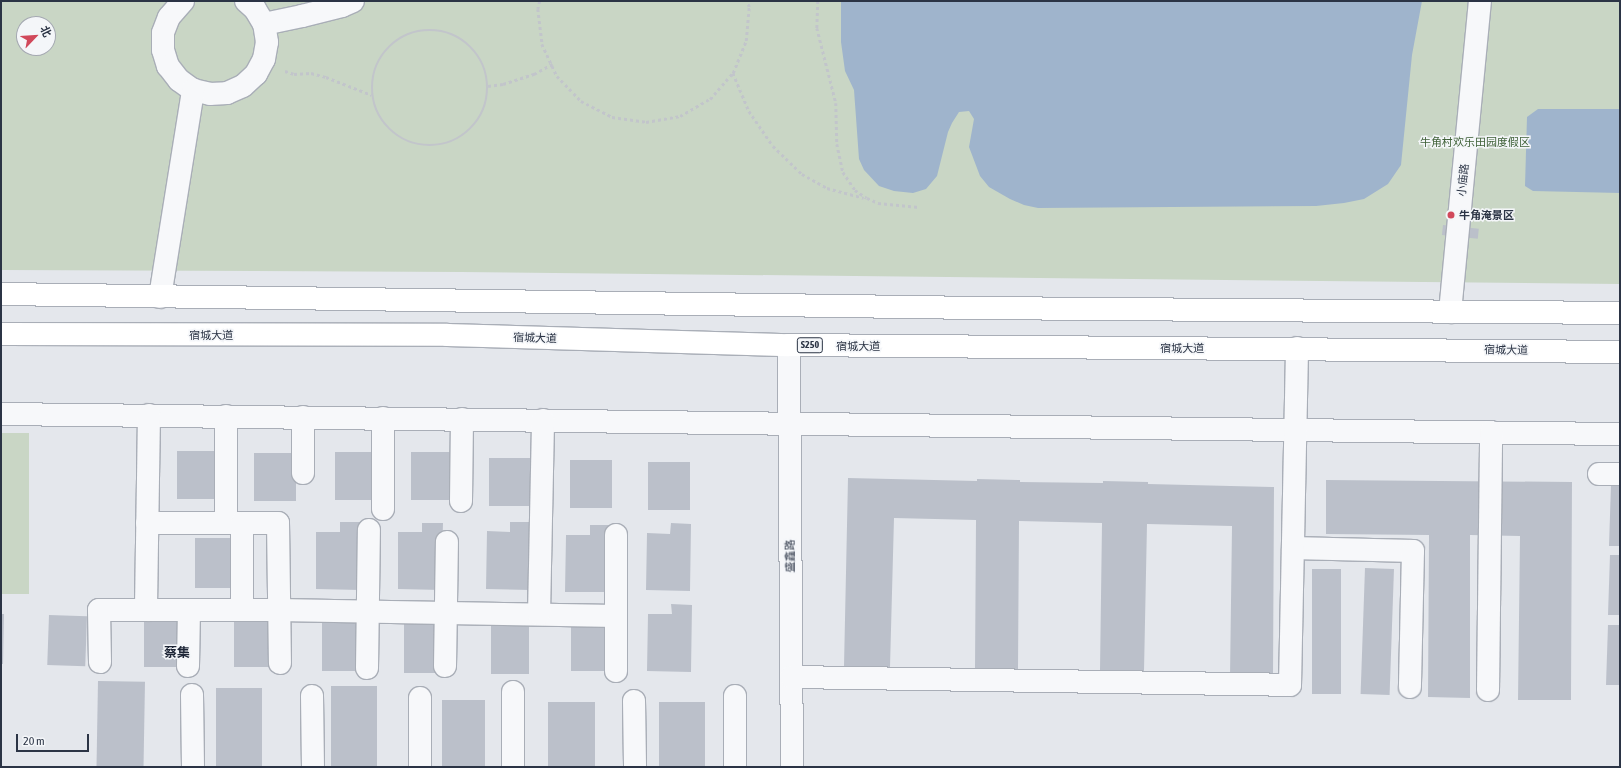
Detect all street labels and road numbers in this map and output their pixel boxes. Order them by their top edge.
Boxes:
street label: 小庙路 [1455,163,1471,197]
street label: 宿城大道 [189,328,233,342]
street label: 宿城大道 [513,331,557,345]
road number: S250 [796,337,824,353]
street label: 宿城大道 [836,339,880,353]
street label: 宿城大道 [1160,341,1204,355]
street label: 宿城大道 [1484,343,1528,357]
street label: 盛鑫路 [783,540,797,572]

